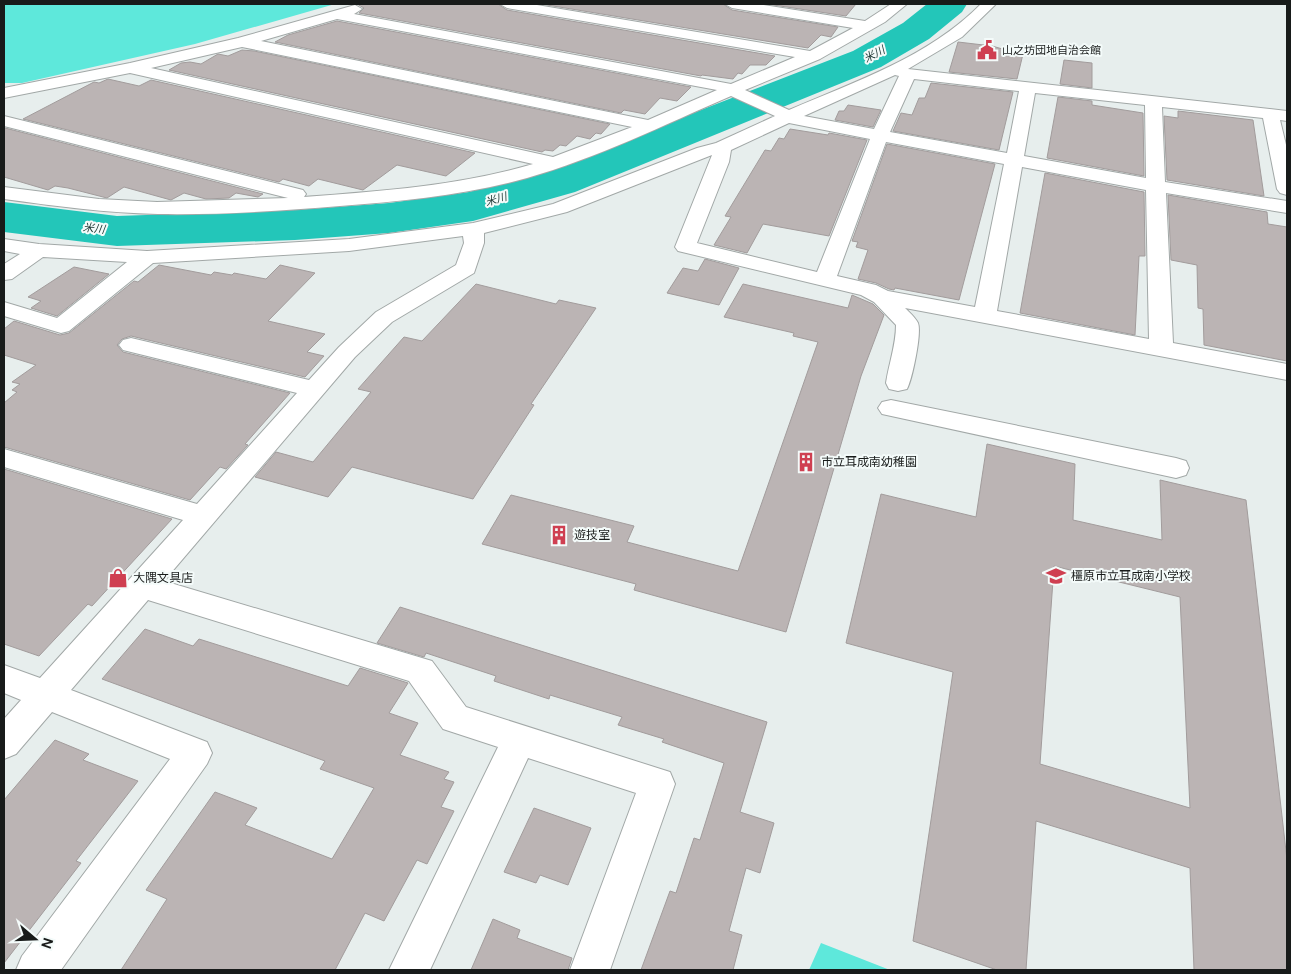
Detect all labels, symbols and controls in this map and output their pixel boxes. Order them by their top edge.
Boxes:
public building icon: 山之坊団地自治会館 [976,39,998,61]
water label: 米川 [861,42,888,65]
place label: 山之坊団地自治会館 [1002,43,1101,57]
water label: 米川 [483,189,509,209]
water label: 米川 [82,220,107,236]
building icon: 市立耳成南幼稚園 [795,451,817,473]
place label: 市立耳成南幼稚園 [821,454,917,470]
building icon: 遊技室 [548,524,570,546]
place label: 遊技室 [574,527,610,543]
school or university icon: 橿原市立耳成南小学校 [1045,565,1067,587]
shop icon: 大隅文具店 [107,567,129,589]
place label: 橿原市立耳成南小学校 [1071,568,1191,584]
place label: 大隅文具店 [133,570,193,586]
north arrow [10,914,60,964]
text: N [37,935,57,951]

